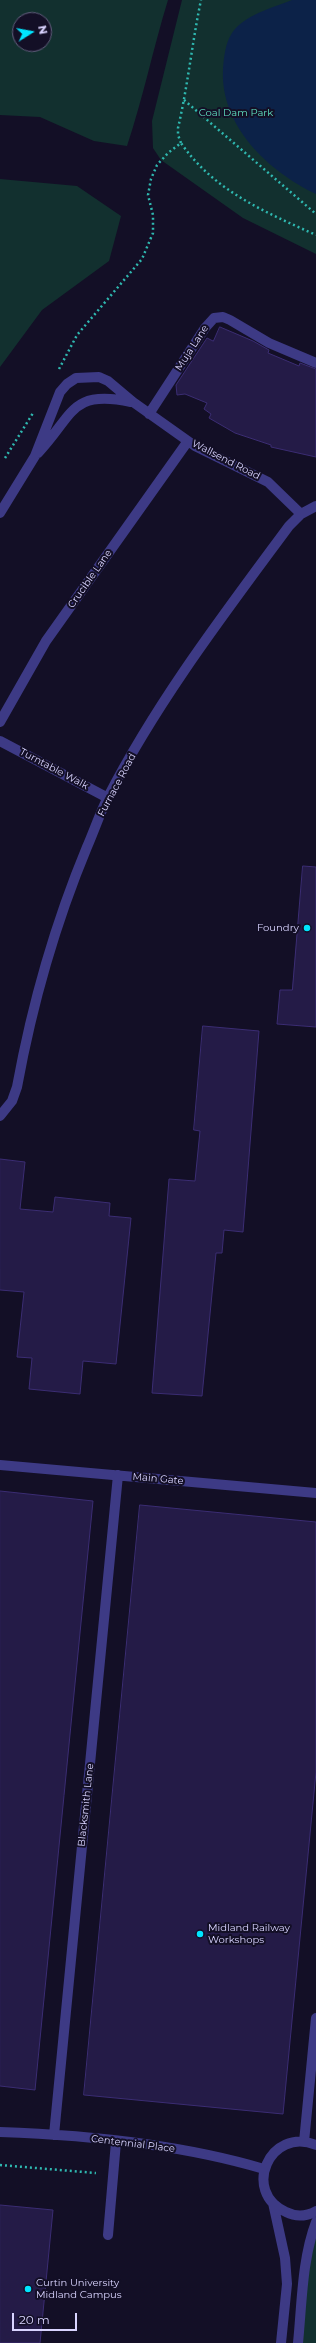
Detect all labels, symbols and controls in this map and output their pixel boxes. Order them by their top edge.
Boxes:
north arrow [12,12,52,52]
text: N [35,24,51,36]
park label: Coal Dam Park [199,107,273,119]
street label: Muja Lane [173,323,211,373]
street label: Wallsend Road [190,438,262,482]
street label: Crucible Lane [65,547,115,611]
street label: Turntable Walk [18,746,90,792]
street label: Furnace Road [95,751,139,819]
place label: Foundry [257,922,299,934]
marker: Foundry [302,923,312,933]
street label: Main Gate [132,1471,184,1487]
street label: Blacksmith Lane [76,1763,96,1847]
place label: Midland Railway Workshops [208,1922,290,1946]
marker: Midland Railway Workshops [195,1929,205,1939]
street label: Centennial Place [90,2133,176,2155]
place label: Curtin University Midland Campus [36,2277,122,2300]
marker: Curtin University Midland Campus [23,2284,33,2294]
scale bar [14,2305,79,2331]
text: 20 m [19,2312,50,2327]

